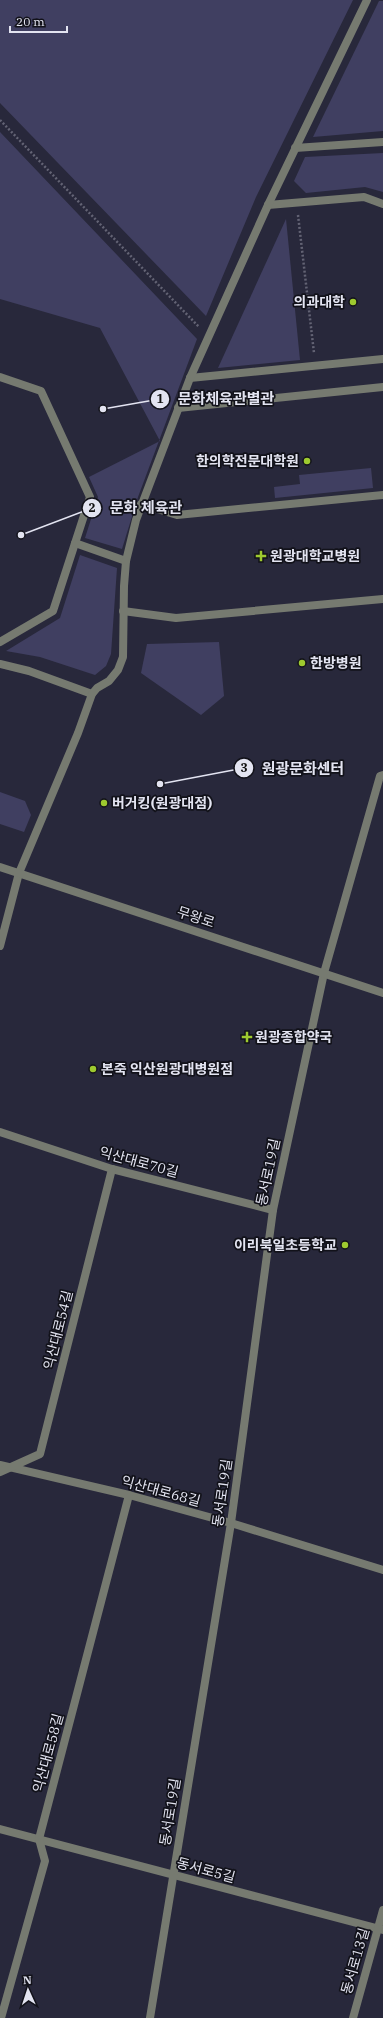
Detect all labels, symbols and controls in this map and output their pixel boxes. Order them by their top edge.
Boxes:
scale bar [10,8,67,34]
text: 20 m [16,14,45,29]
place label: 의과대학 [293,293,345,311]
marker: 의과대학 [348,297,358,307]
callout: 문화체육관별관 [150,385,283,412]
text: 문화체육관별관 [178,389,274,408]
text: 1 [156,391,164,406]
place label: 한의학전문대학원 [196,452,299,470]
marker: 한의학전문대학원 [302,456,312,466]
callout: 문화 체육관 [82,495,190,522]
text: 문화 체육관 [110,498,182,517]
text: 2 [88,500,96,515]
place label: 원광대학교병원 [270,547,360,565]
marker: 원광대학교병원 [255,550,267,562]
place label: 한방병원 [310,654,362,672]
marker: 한방병원 [297,658,307,668]
callout: 원광문화센터 [234,755,353,782]
text: 원광문화센터 [262,759,344,778]
text: 3 [240,760,248,775]
place label: 버거킹(원광대점) [112,794,212,812]
marker: 버거킹(원광대점) [99,798,109,808]
street label: 무왕로 [175,902,217,932]
place label: 원광종합약국 [255,1028,332,1046]
marker: 원광종합약국 [242,1032,252,1042]
place label: 본죽 익산원광대병원점 [101,1060,233,1078]
marker: 본죽 익산원광대병원점 [88,1064,98,1074]
street label: 동서로19길 [252,1137,284,1207]
street label: 익산대로70길 [97,1143,181,1181]
place label: 이리북일초등학교 [234,1236,337,1254]
marker: 이리북일초등학교 [340,1240,350,1250]
street label: 익산대로54길 [39,1288,77,1372]
street label: 동서로19길 [208,1458,236,1528]
street label: 익산대로68길 [119,1472,203,1510]
street label: 익산대로58길 [29,1711,67,1795]
street label: 동서로19길 [156,1777,184,1847]
street label: 동서로5길 [175,1854,237,1886]
street label: 동서로13길 [337,1926,373,1996]
north arrow [8,1970,48,2010]
text: N [23,1973,32,1987]

